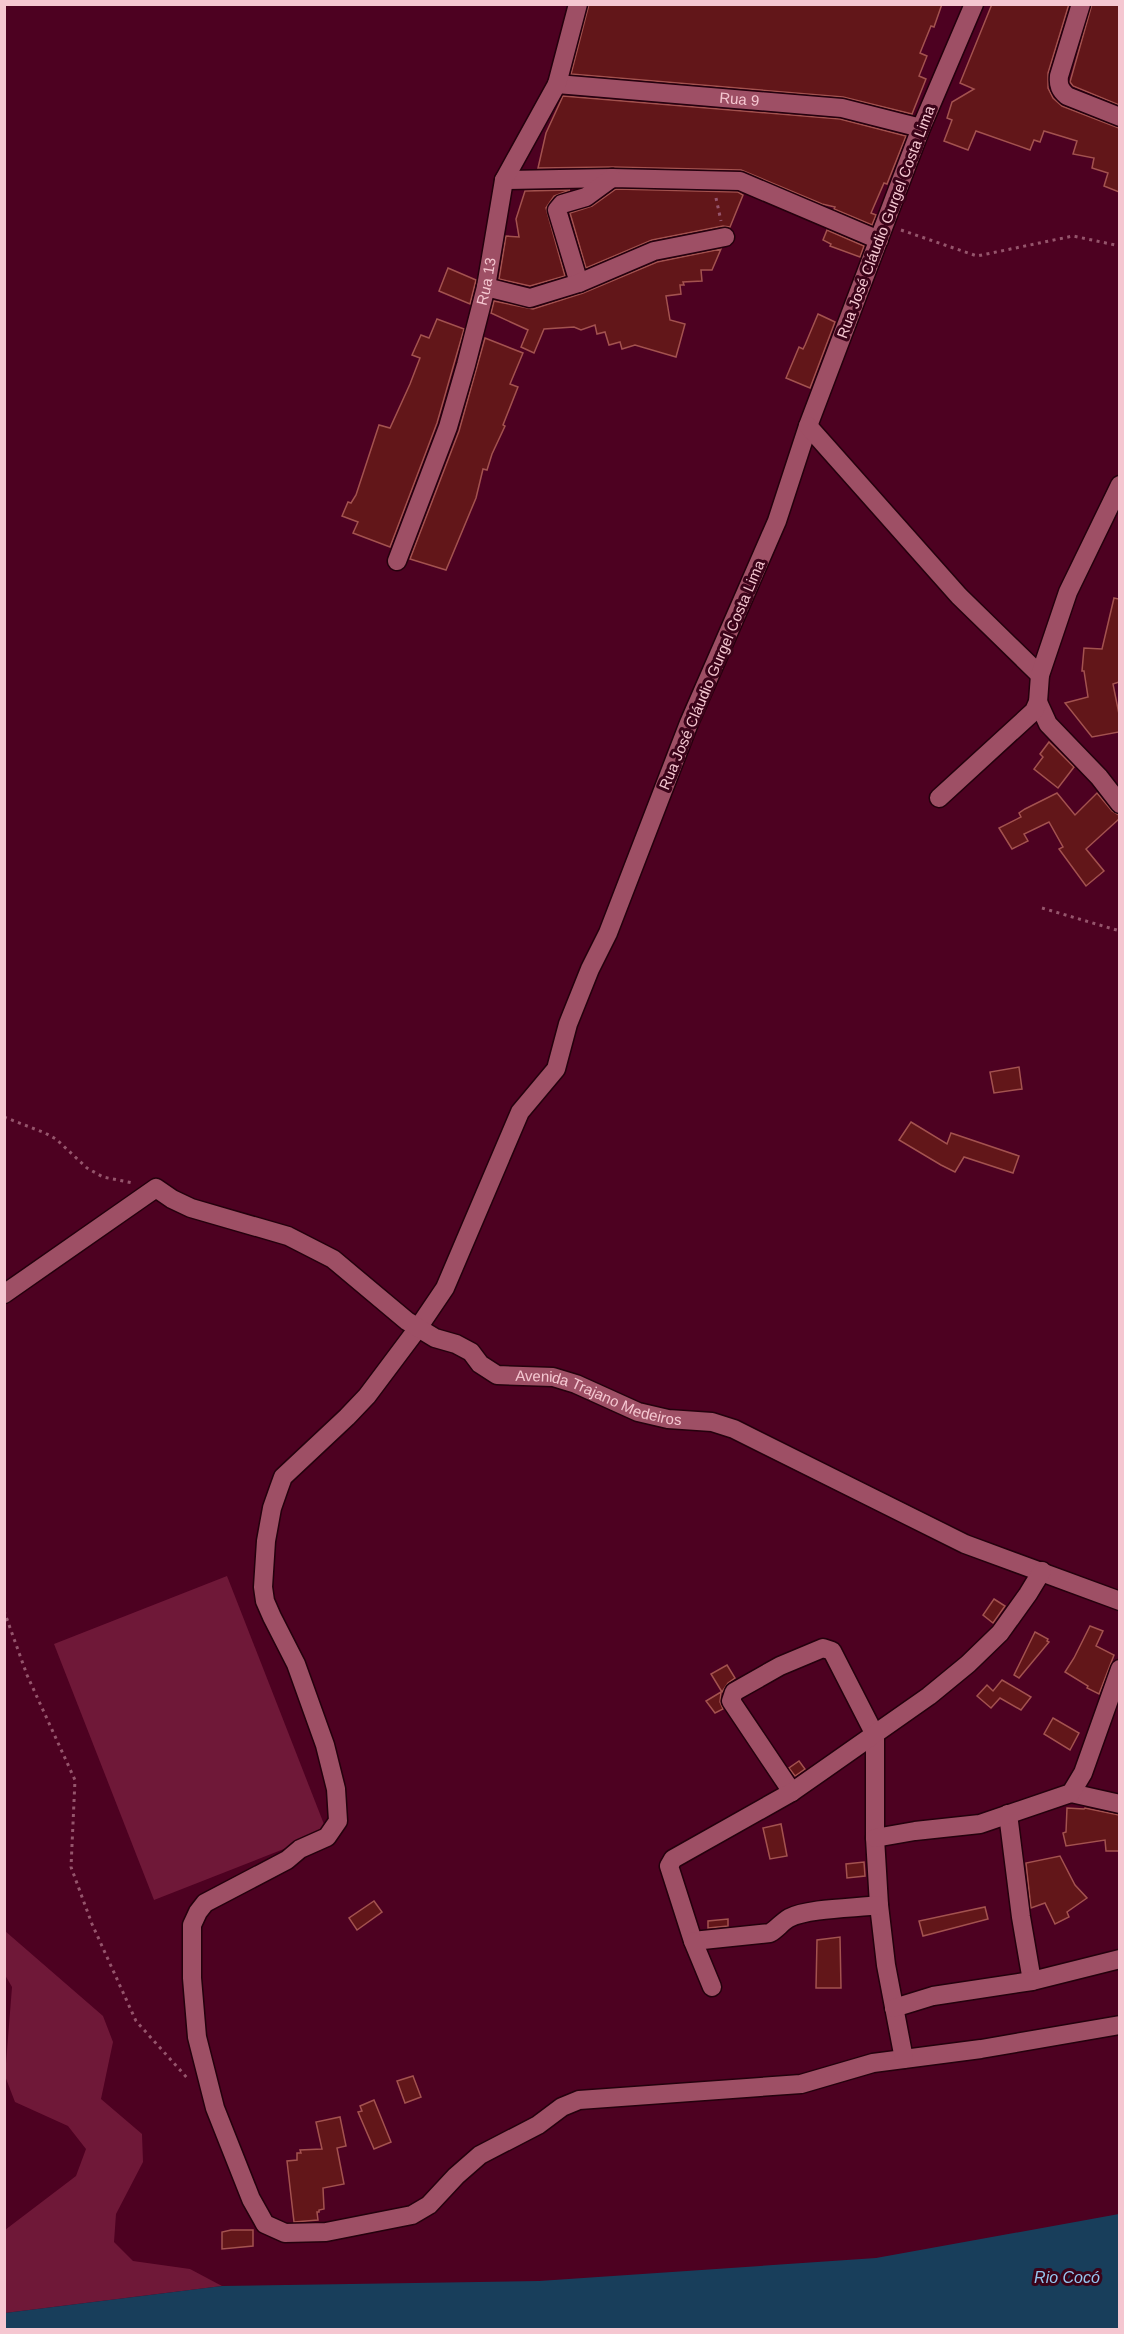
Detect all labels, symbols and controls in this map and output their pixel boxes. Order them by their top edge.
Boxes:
street label: Rua 9 [719,89,760,109]
street label: Rua José Cláudio Gurgel Costa Lima [833,103,938,340]
street label: Rua 13 [473,256,499,307]
street label: Rua José Cláudio Gurgel Costa Lima [655,557,768,792]
street label: Avenida Trajano Medeiros [515,1367,682,1428]
water label: Rio Cocó [1034,2269,1100,2286]

